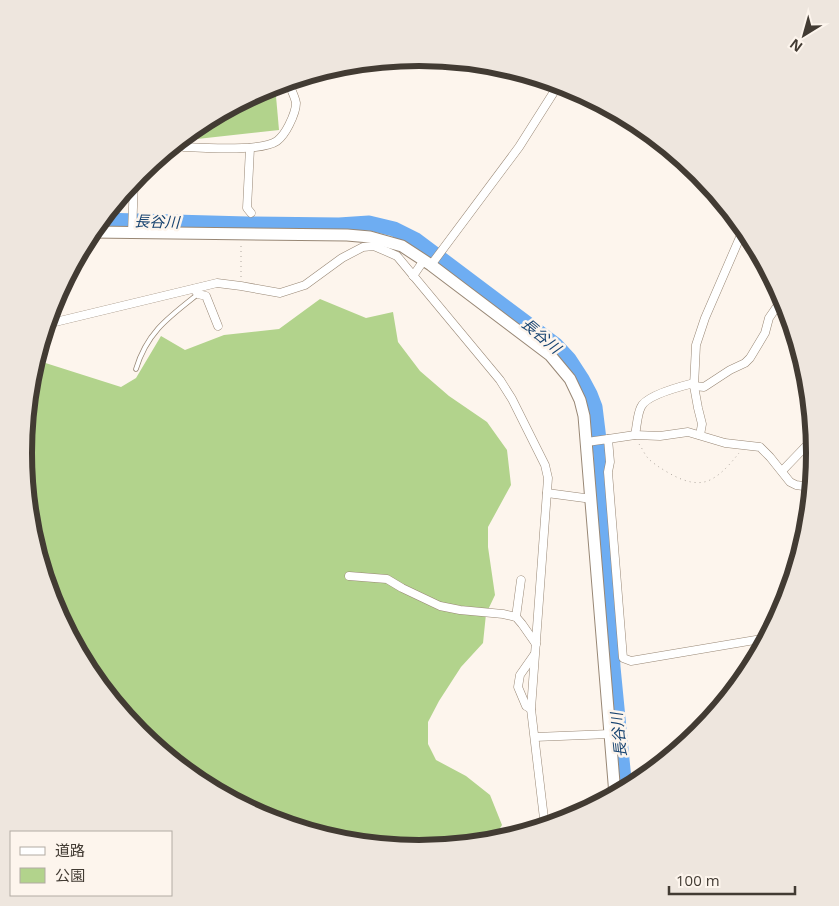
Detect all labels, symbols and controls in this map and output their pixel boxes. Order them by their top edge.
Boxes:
north arrow [779,10,829,60]
text: N [786,35,806,57]
water label: 長谷川 [134,210,182,232]
water label: 長谷川 [518,313,567,359]
water label: 長谷川 [606,710,630,759]
legend [10,831,172,896]
text: 道路 [55,840,85,860]
scale bar [669,864,795,896]
text: 公園 [55,865,85,885]
text: 100 m [676,870,720,890]

